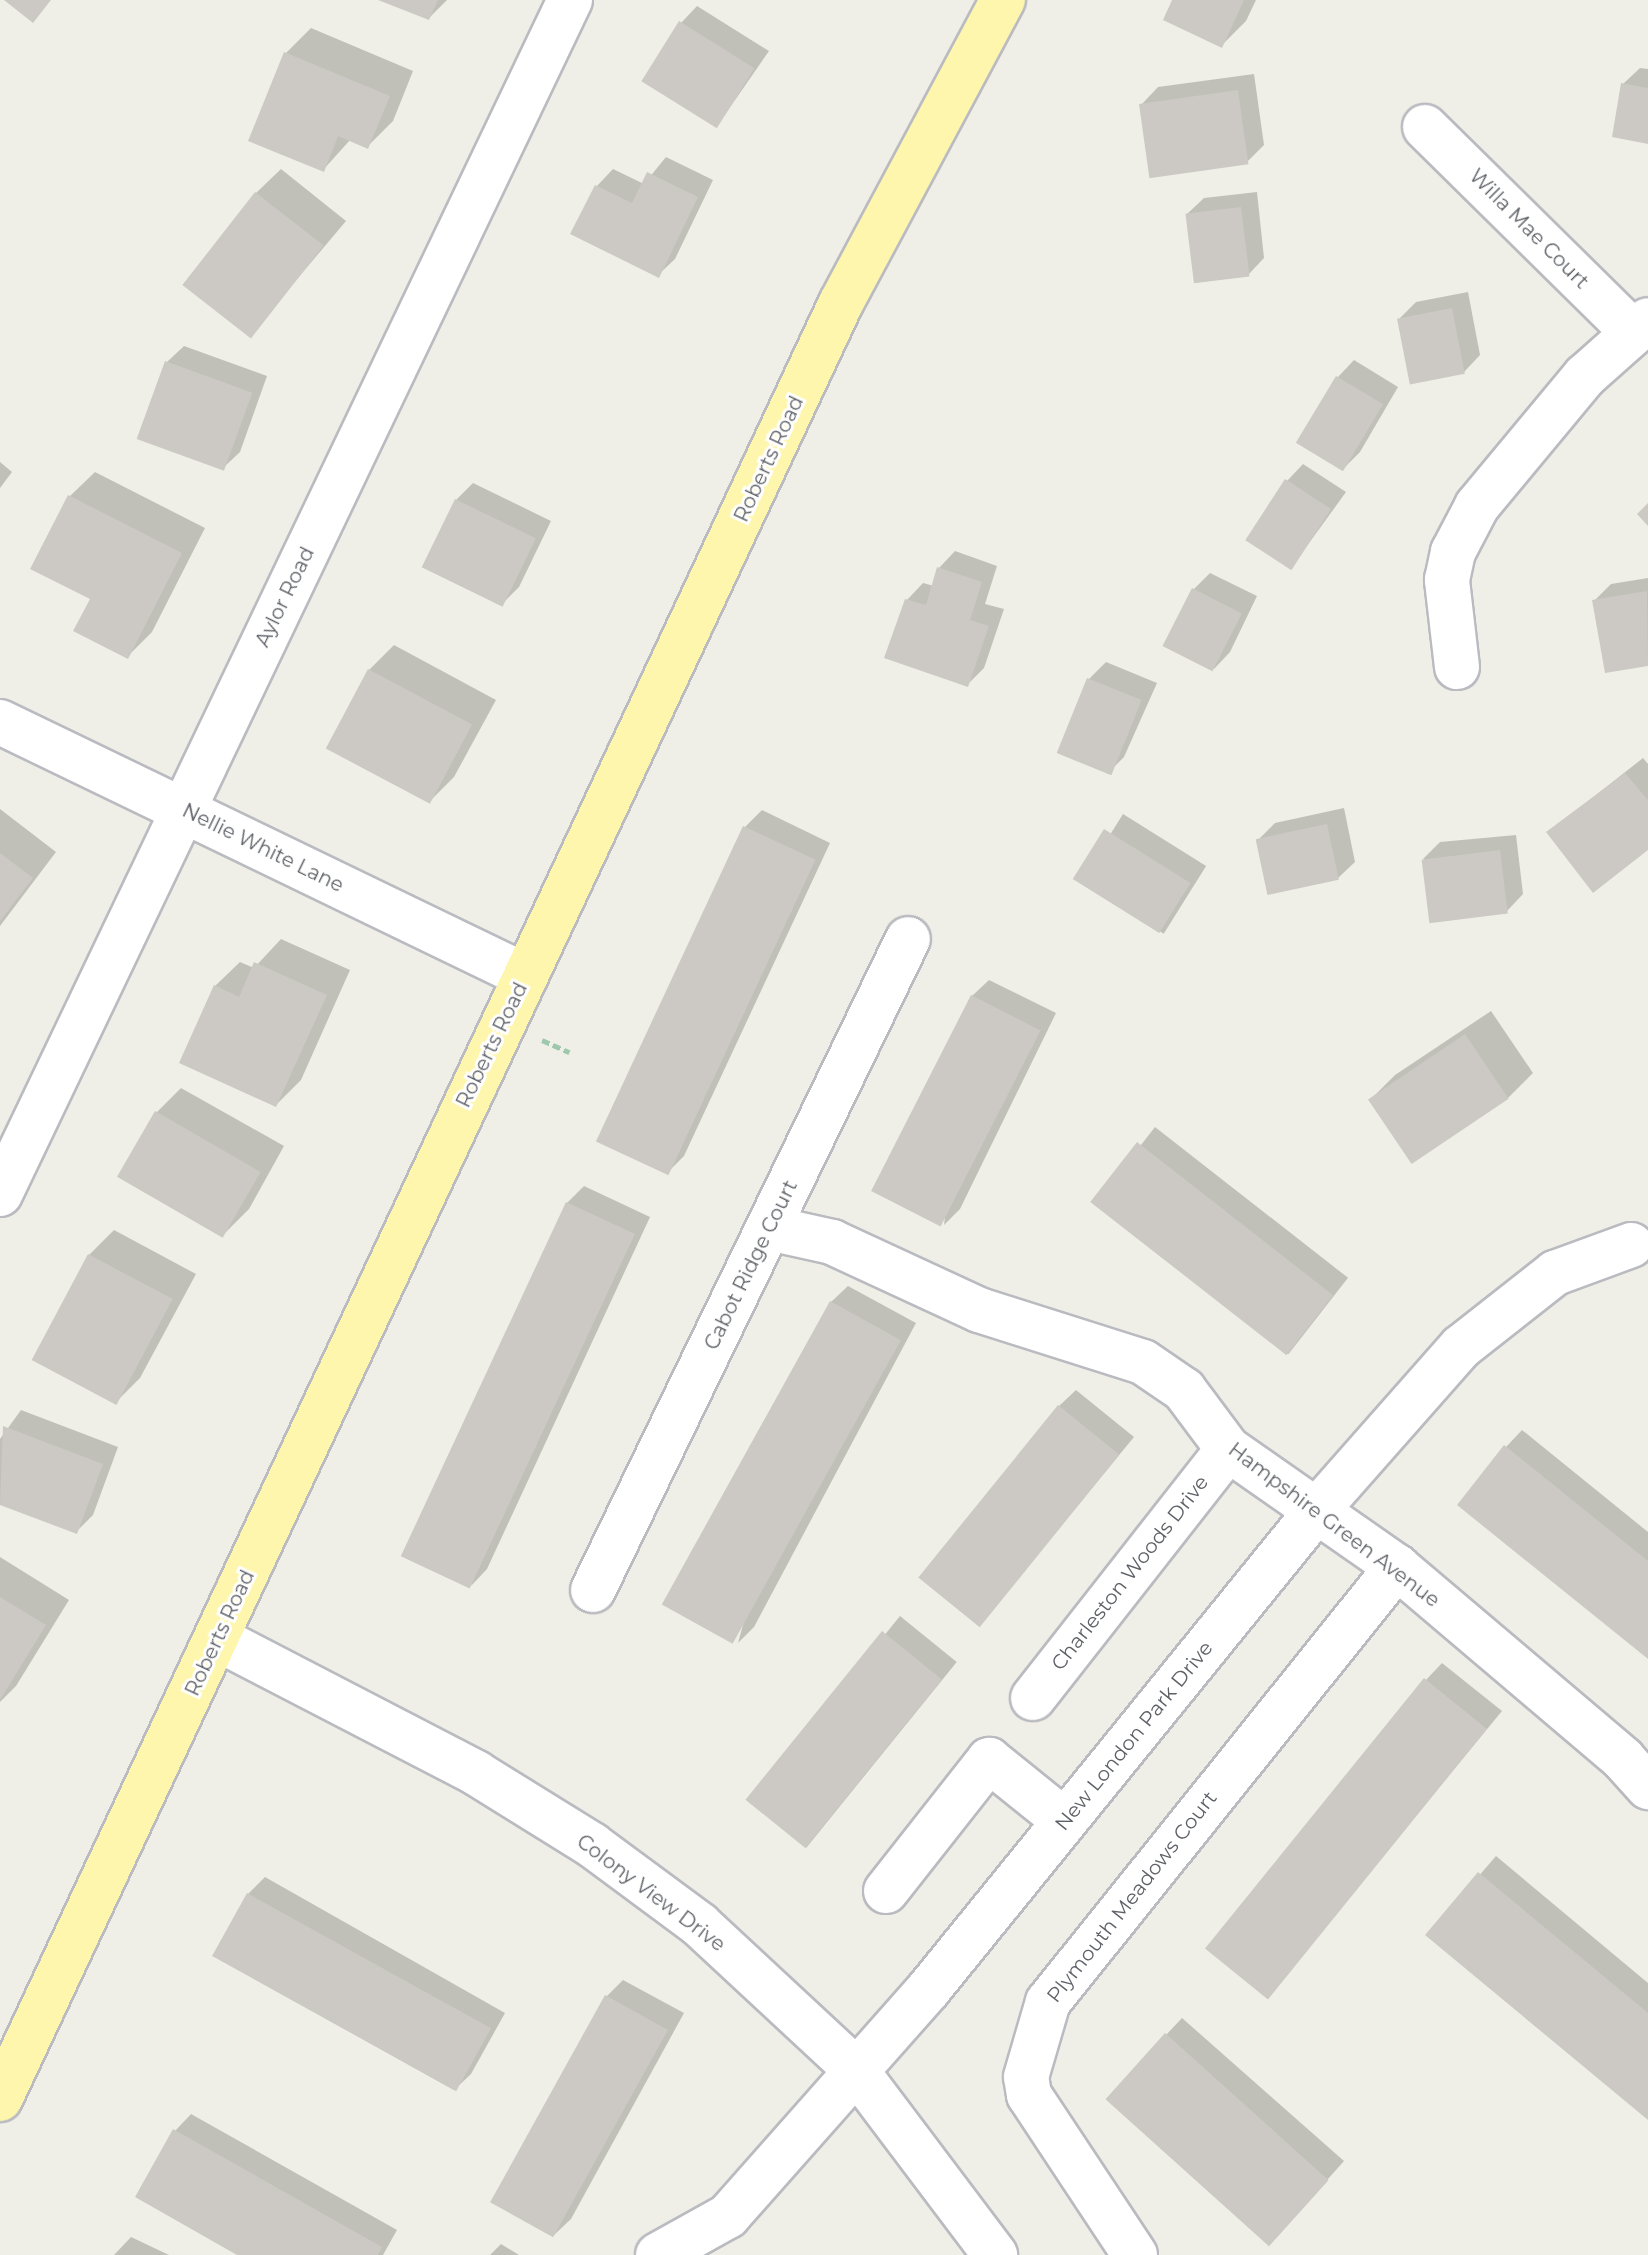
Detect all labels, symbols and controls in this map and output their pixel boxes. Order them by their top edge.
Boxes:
street label: Willa Mae Court [1464,164,1594,294]
street label: Roberts Road [729,392,809,526]
street label: Aylor Road [250,543,320,651]
street label: Nellie White Lane [178,798,348,898]
street label: Roberts Road [451,978,533,1112]
street label: Cabot Ridge Court [699,1176,803,1354]
street label: Hampshire Green Avenue [1224,1438,1444,1612]
street label: Charleston Woods Drive [1046,1471,1214,1675]
street label: Roberts Road [180,1566,260,1700]
street label: New London Park Drive [1050,1636,1218,1836]
street label: Plymouth Meadows Court [1042,1787,1222,2007]
street label: Colony View Drive [572,1829,730,1957]

